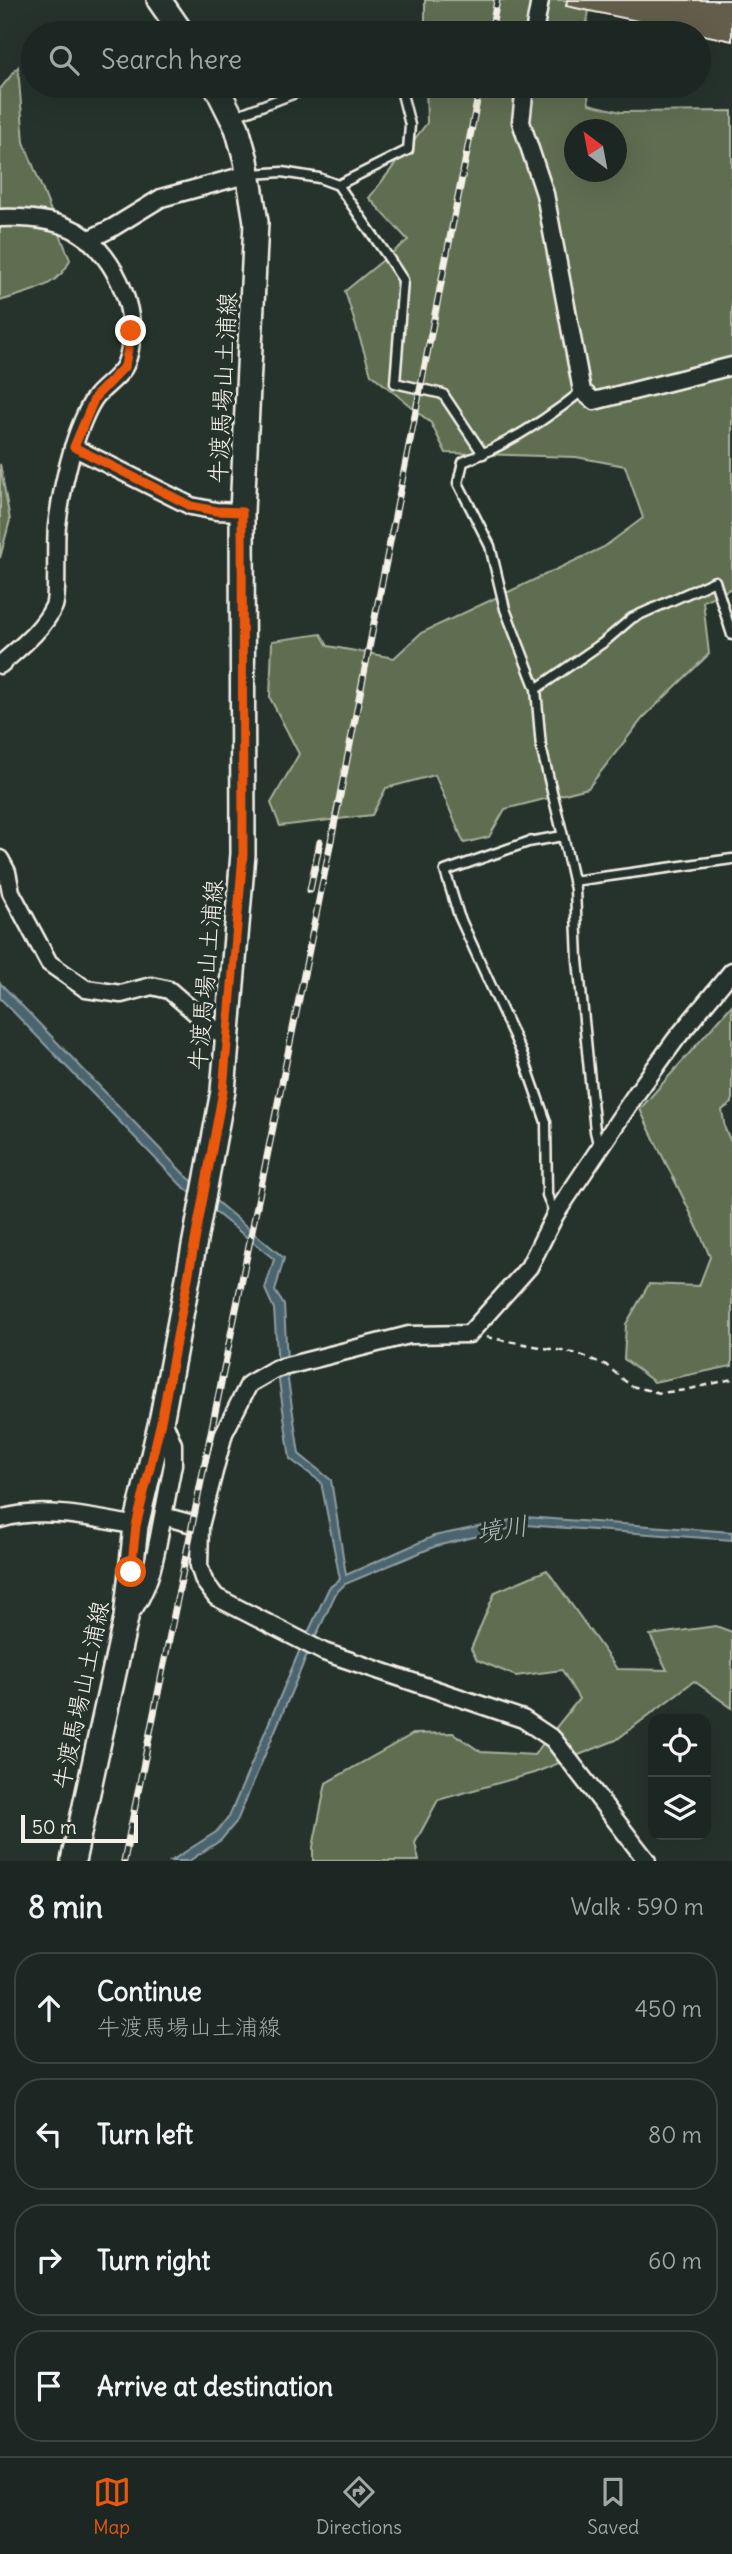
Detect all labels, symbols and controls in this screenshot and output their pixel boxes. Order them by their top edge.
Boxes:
search box [21,21,711,98]
icon: search [45,41,83,79]
text: Search here [101,43,242,76]
north arrow [564,119,627,182]
street label: 牛渡馬場山土浦線 [202,291,242,485]
route end [115,315,146,346]
street label: 牛渡馬場山土浦線 [182,878,228,1072]
water label: 境川 [474,1508,530,1549]
route start [115,1556,146,1587]
street label: 牛渡馬場山土浦線 [45,1598,115,1792]
map controls [648,1714,711,1840]
button: locate [648,1714,711,1777]
button: layers [648,1777,711,1840]
scale bar [21,1812,138,1844]
text: 50 m [32,1815,77,1839]
text: 8 min [28,1888,103,1926]
text: Walk · 590 m [571,1892,704,1921]
text: Continue [97,1975,202,2008]
icon: ahead [30,1989,68,2027]
text: 450 m [635,1994,702,2023]
text: 牛渡馬場山土浦線 [97,2012,281,2041]
icon: left [30,2115,68,2153]
text: Turn left [97,2118,193,2151]
text: 80 m [648,2120,702,2149]
icon: right [30,2241,68,2279]
text: Turn right [97,2244,210,2277]
text: 60 m [648,2246,702,2275]
icon: arrive [30,2367,68,2405]
text: Arrive at destination [97,2370,333,2403]
tab: Map [93,2473,131,2539]
tab: Directions [316,2473,402,2539]
tab: Saved [587,2473,639,2539]

